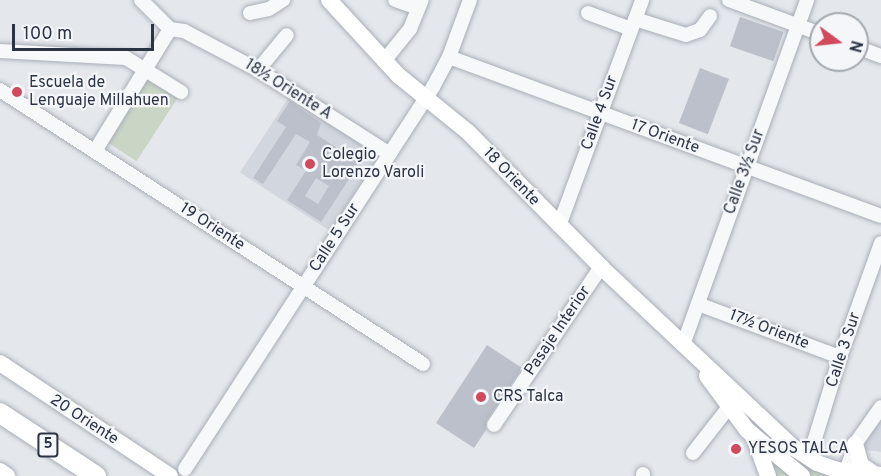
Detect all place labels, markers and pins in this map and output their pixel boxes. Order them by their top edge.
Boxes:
place label: Escuela de Lenguaje Millahuen [29,73,169,111]
marker: Escuela de Lenguaje Millahuen [10,85,24,99]
place label: Colegio Lorenzo Varoli [322,145,425,183]
marker: Colegio Lorenzo Varoli [303,157,317,171]
place label: CRS Talca [493,387,564,407]
marker: CRS Talca [474,390,488,404]
place label: YESOS TALCA [748,439,850,459]
marker: YESOS TALCA [729,442,743,456]

